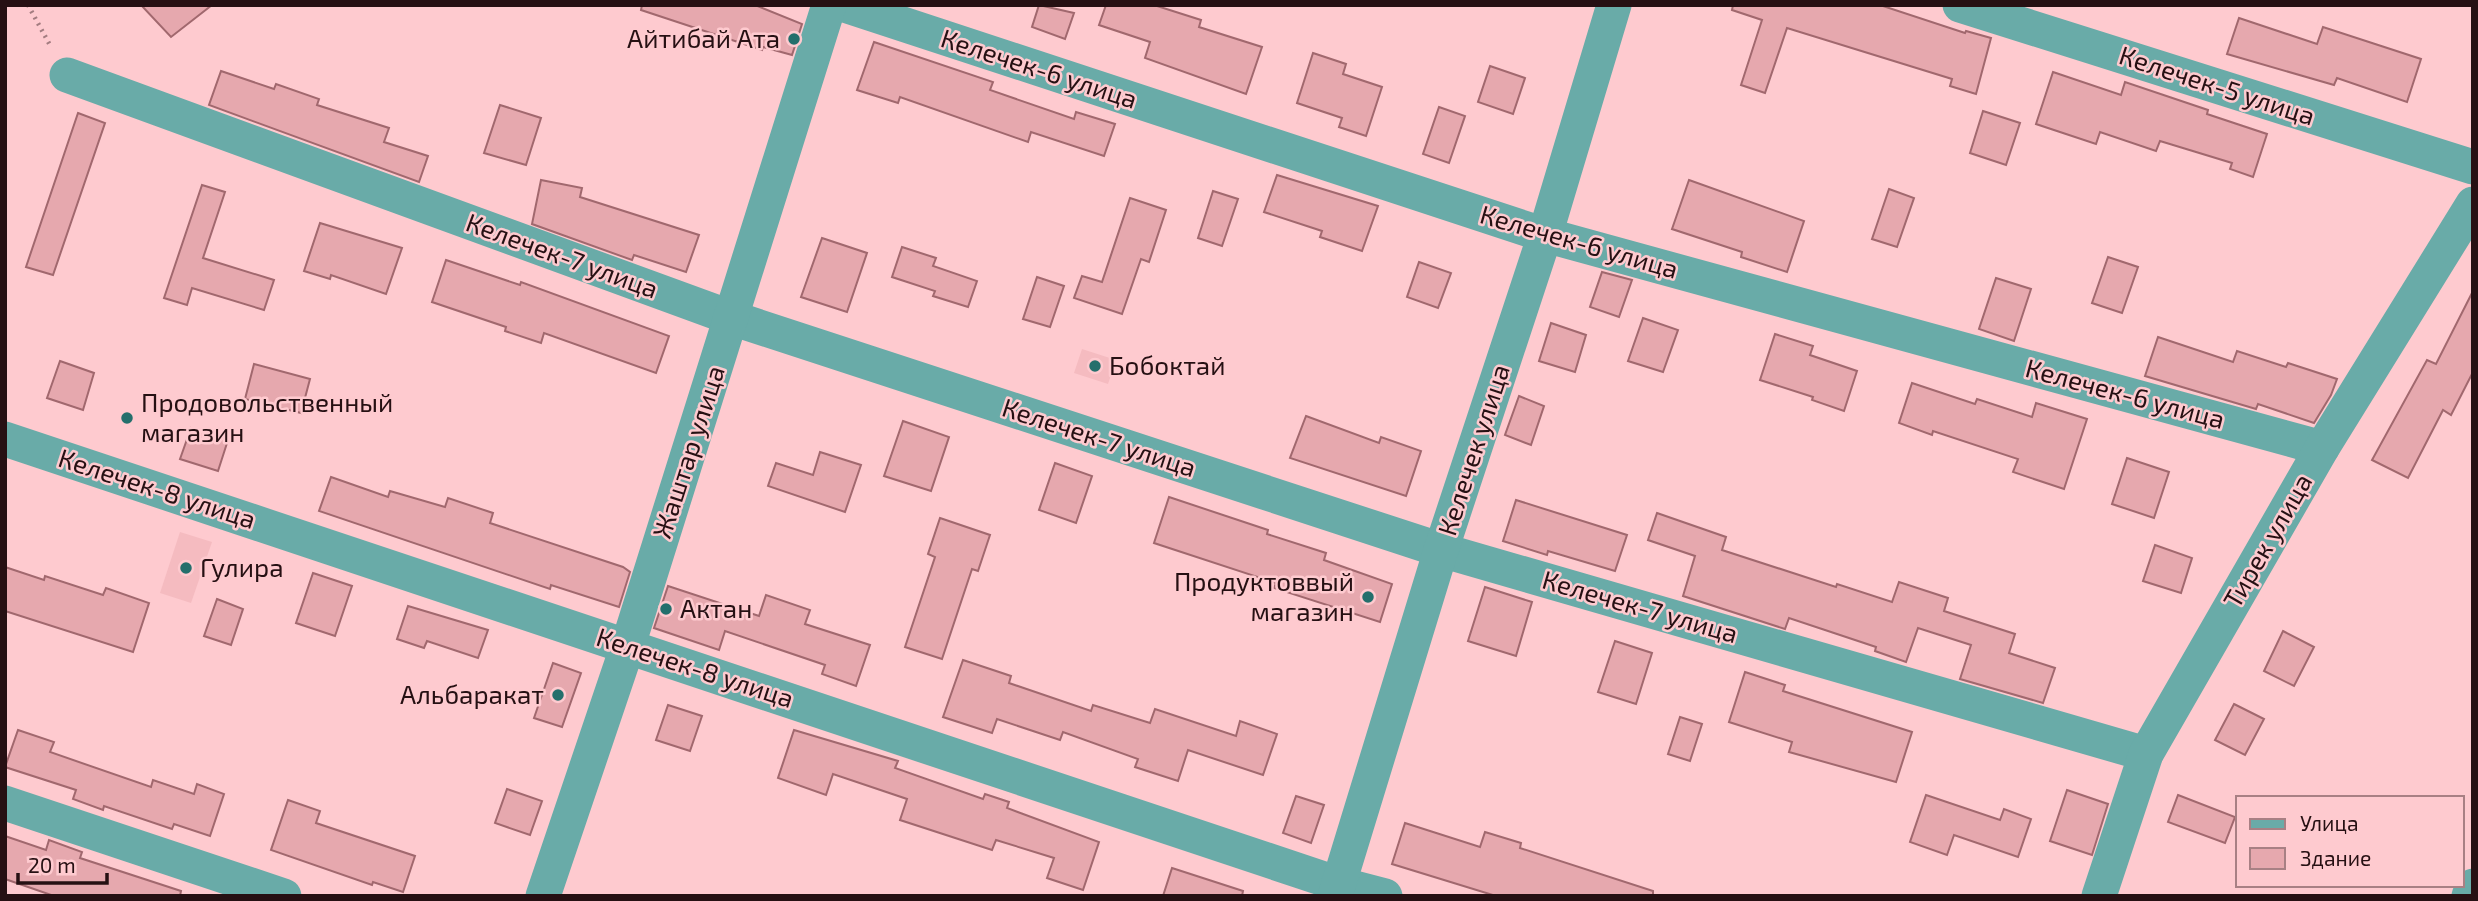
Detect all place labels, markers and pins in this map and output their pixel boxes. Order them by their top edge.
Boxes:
place label: Айтибай Ата [627,22,780,53]
marker: Айтибай Ата [786,31,802,47]
place label: Бобоктай [1109,349,1225,380]
marker: Бобоктай [1087,358,1103,374]
place label: Продовольственный магазин [141,386,393,447]
marker: Продовольственный магазин [119,410,135,426]
place label: Гулира [200,551,284,583]
marker: Гулира [178,560,194,576]
place label: Продуктоввый магазин [1174,565,1354,626]
marker: Продуктоввый магазин [1360,589,1376,605]
place label: Актан [680,592,752,623]
marker: Актан [658,601,674,617]
place label: Альбаракат [400,678,544,709]
marker: Альбаракат [550,687,566,703]

